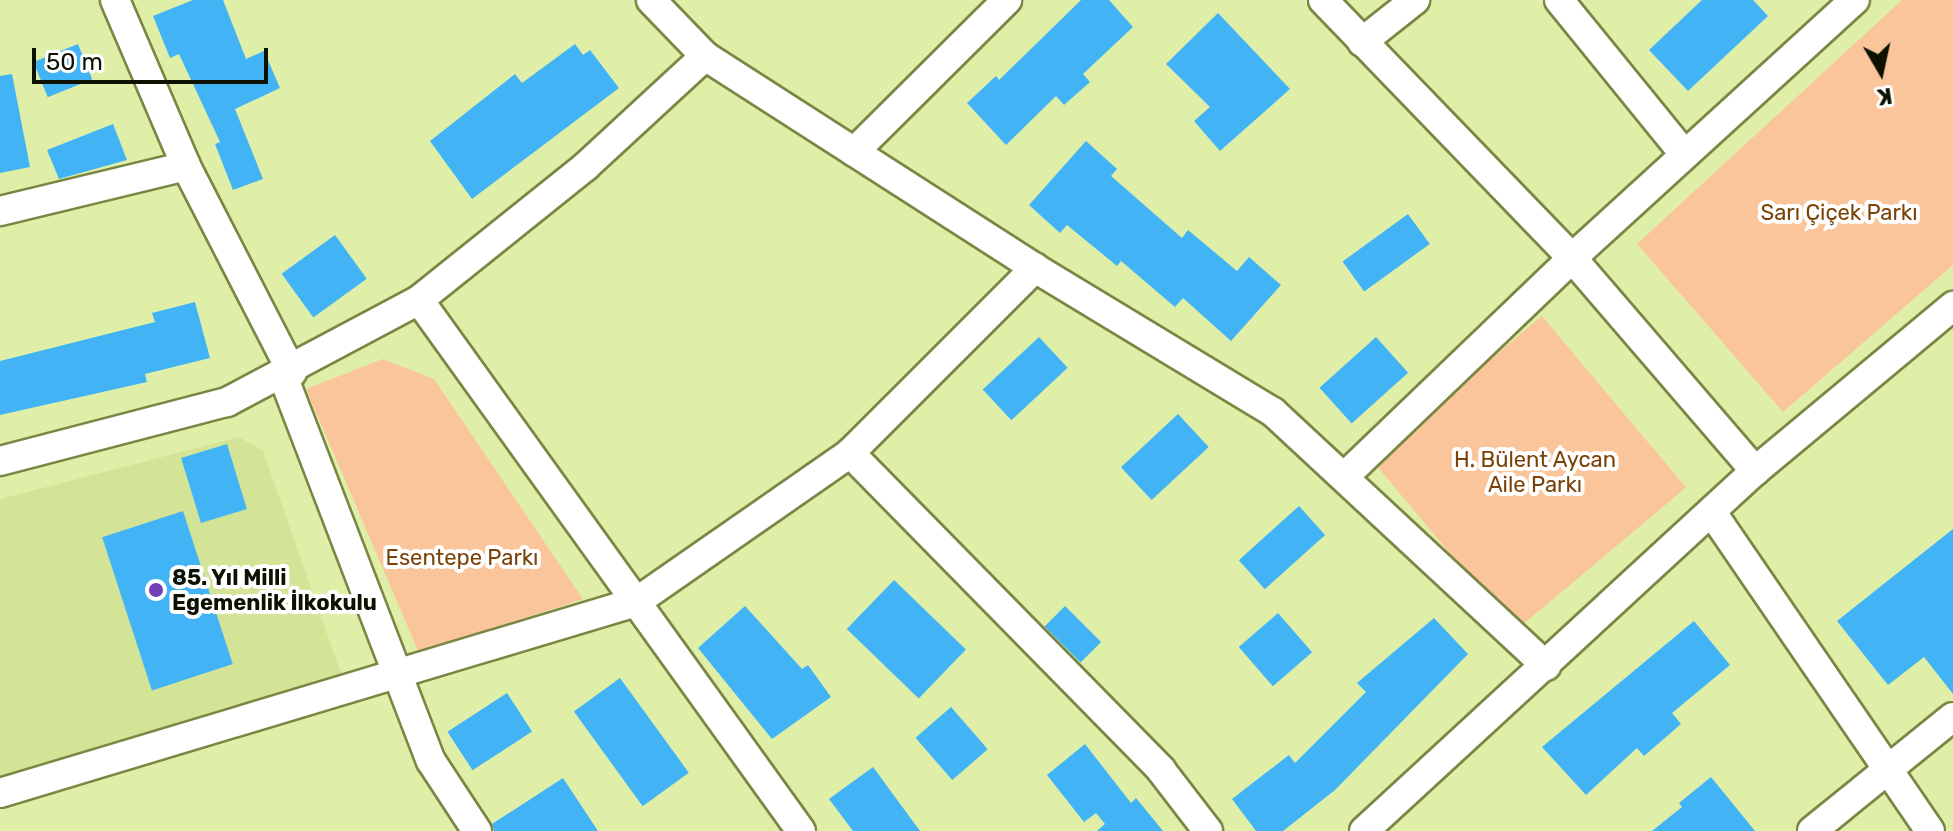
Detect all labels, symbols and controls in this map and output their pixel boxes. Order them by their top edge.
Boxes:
scale bar [36,32,272,82]
north arrow [1841,32,1921,112]
text: 50 m [46,48,103,76]
text: K [1876,82,1894,111]
park label: Sarı Çiçek Parkı [1760,200,1918,226]
park label: H. Bülent Aycan Aile Parkı [1454,446,1616,498]
park label: Esentepe Parkı [386,545,538,571]
place label: 85. Yıl Milli Egemenlik İlkokulu [172,564,377,616]
marker: 85. Yıl Milli Egemenlik İlkokulu [147,581,165,599]

